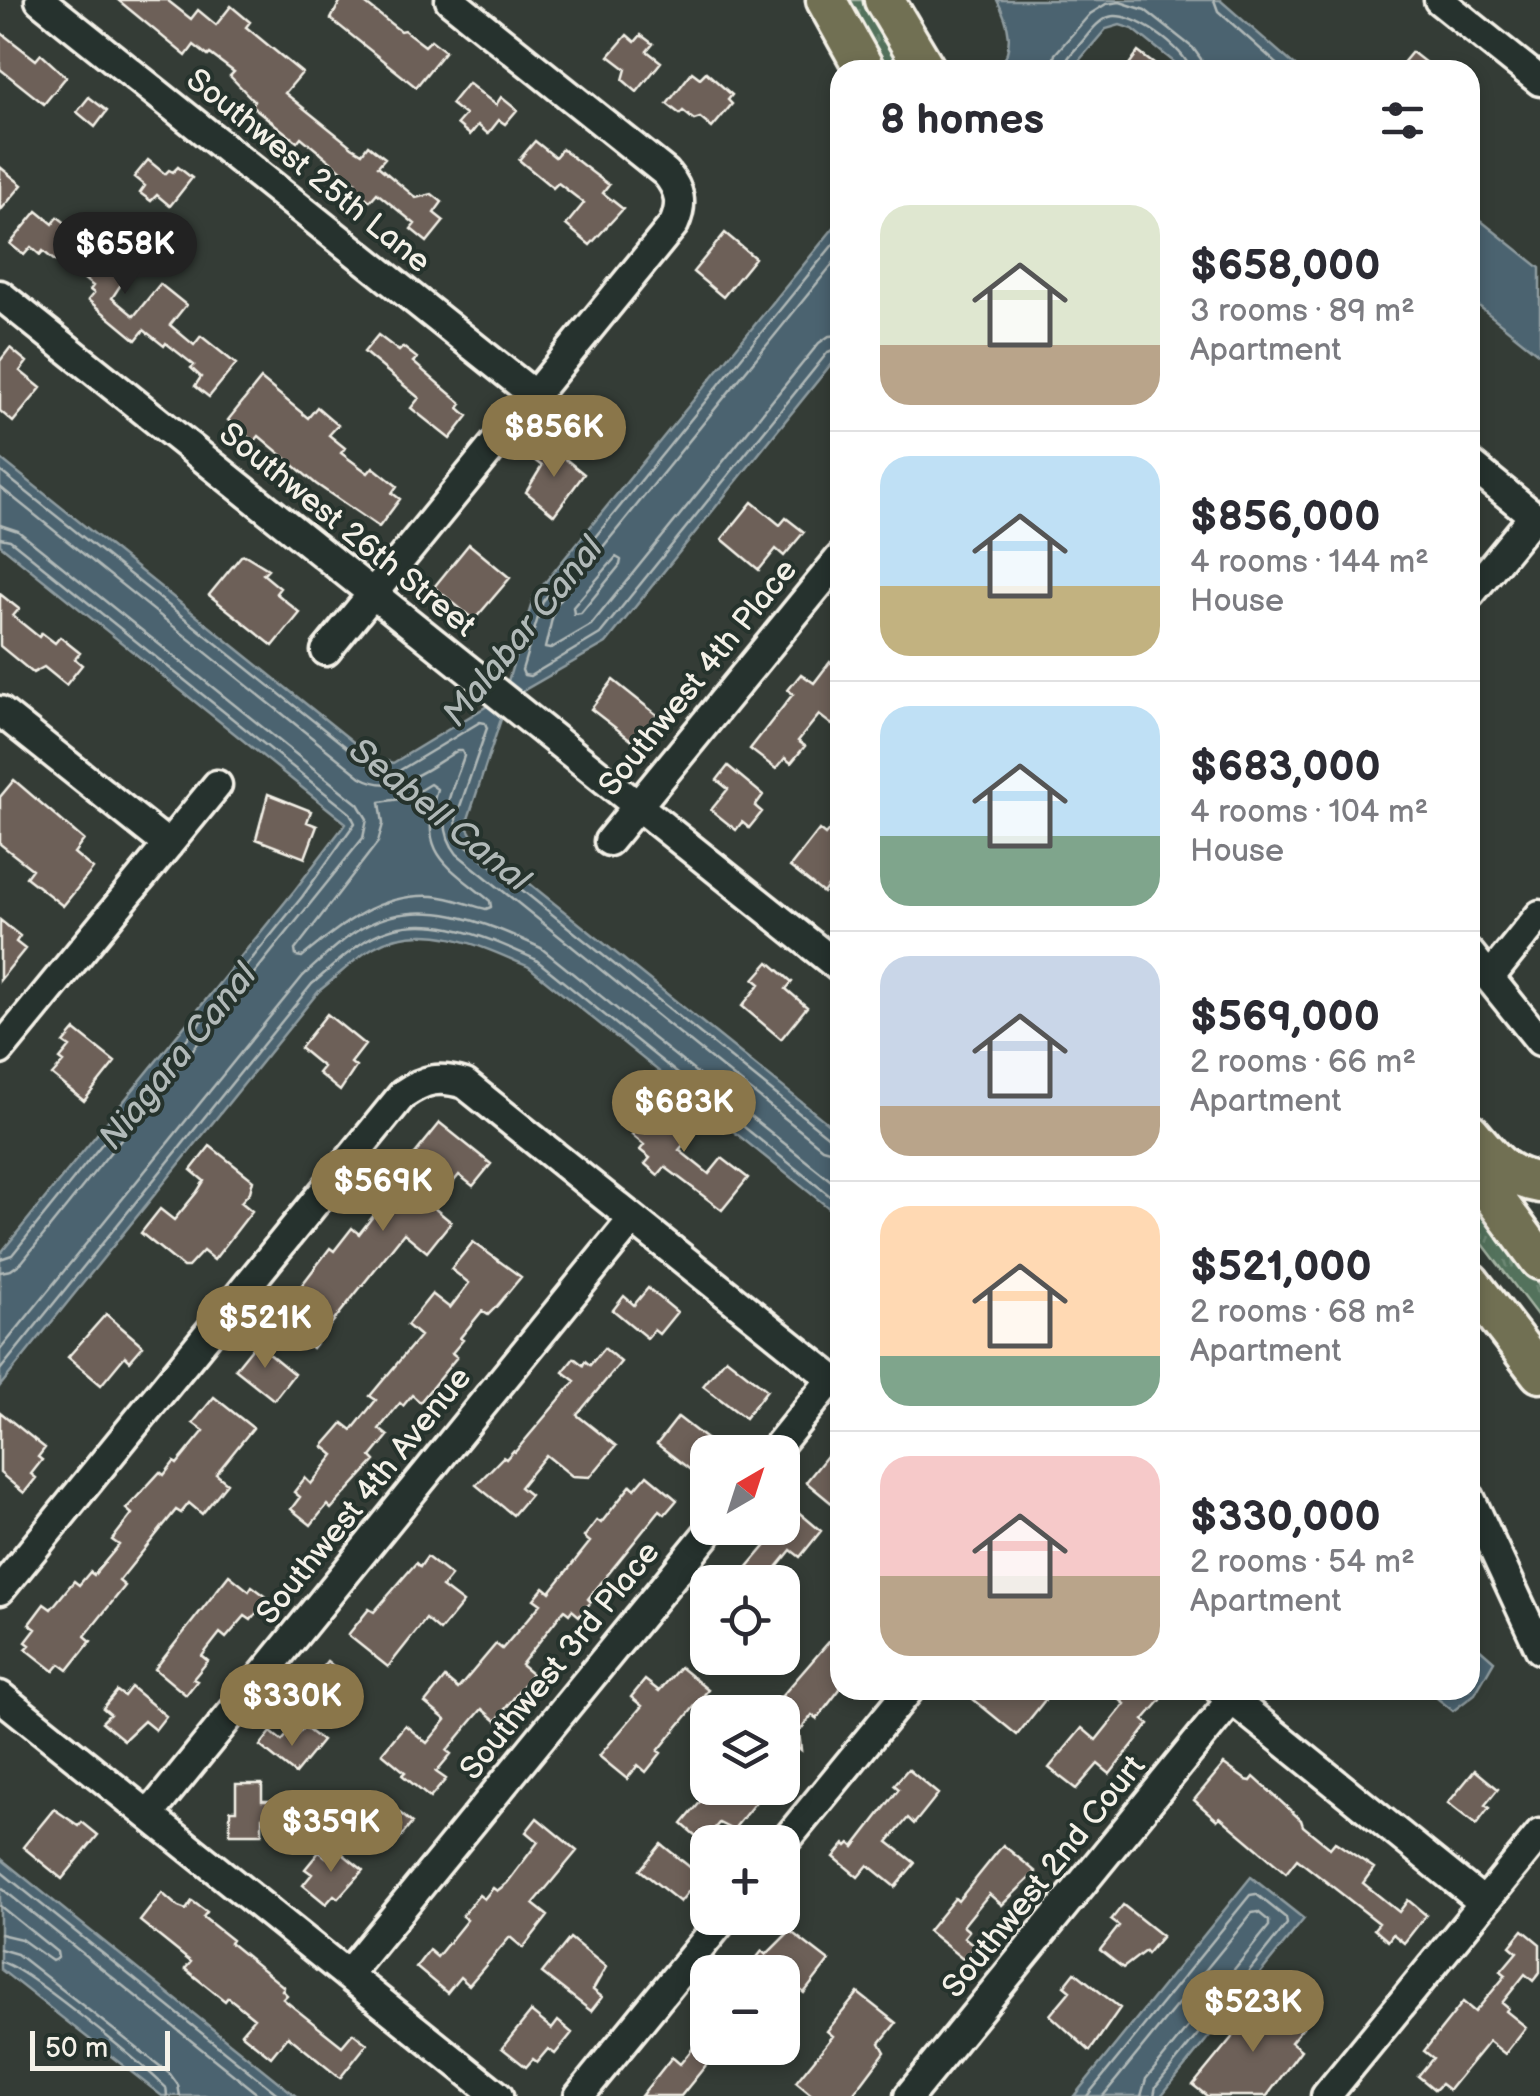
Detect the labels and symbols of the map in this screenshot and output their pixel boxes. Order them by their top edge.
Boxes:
street label: Southwest 25th Lane [178,61,438,282]
pin: $658K [55,212,195,297]
pin: $856K [484,395,624,480]
street label: Southwest 26th Street [211,415,483,646]
water label: Malabar Canal [434,528,613,735]
street label: Southwest 4th Place [591,552,806,804]
water label: Seabell Canal [340,729,539,902]
water label: Niagara Canal [90,954,267,1159]
pin: $683K [614,1070,754,1155]
pin: $569K [313,1149,453,1234]
pin: $521K [195,1286,335,1371]
street label: Southwest 4th Avenue [248,1359,480,1633]
north arrow [690,1435,800,1545]
street label: Southwest 3rd Place [452,1534,668,1788]
pin: $330K [222,1664,362,1749]
street label: Southwest 2nd Court [934,1748,1154,2006]
pin: $359K [261,1790,401,1875]
pin: $523K [1183,1970,1323,2055]
scale bar [30,2026,170,2070]

